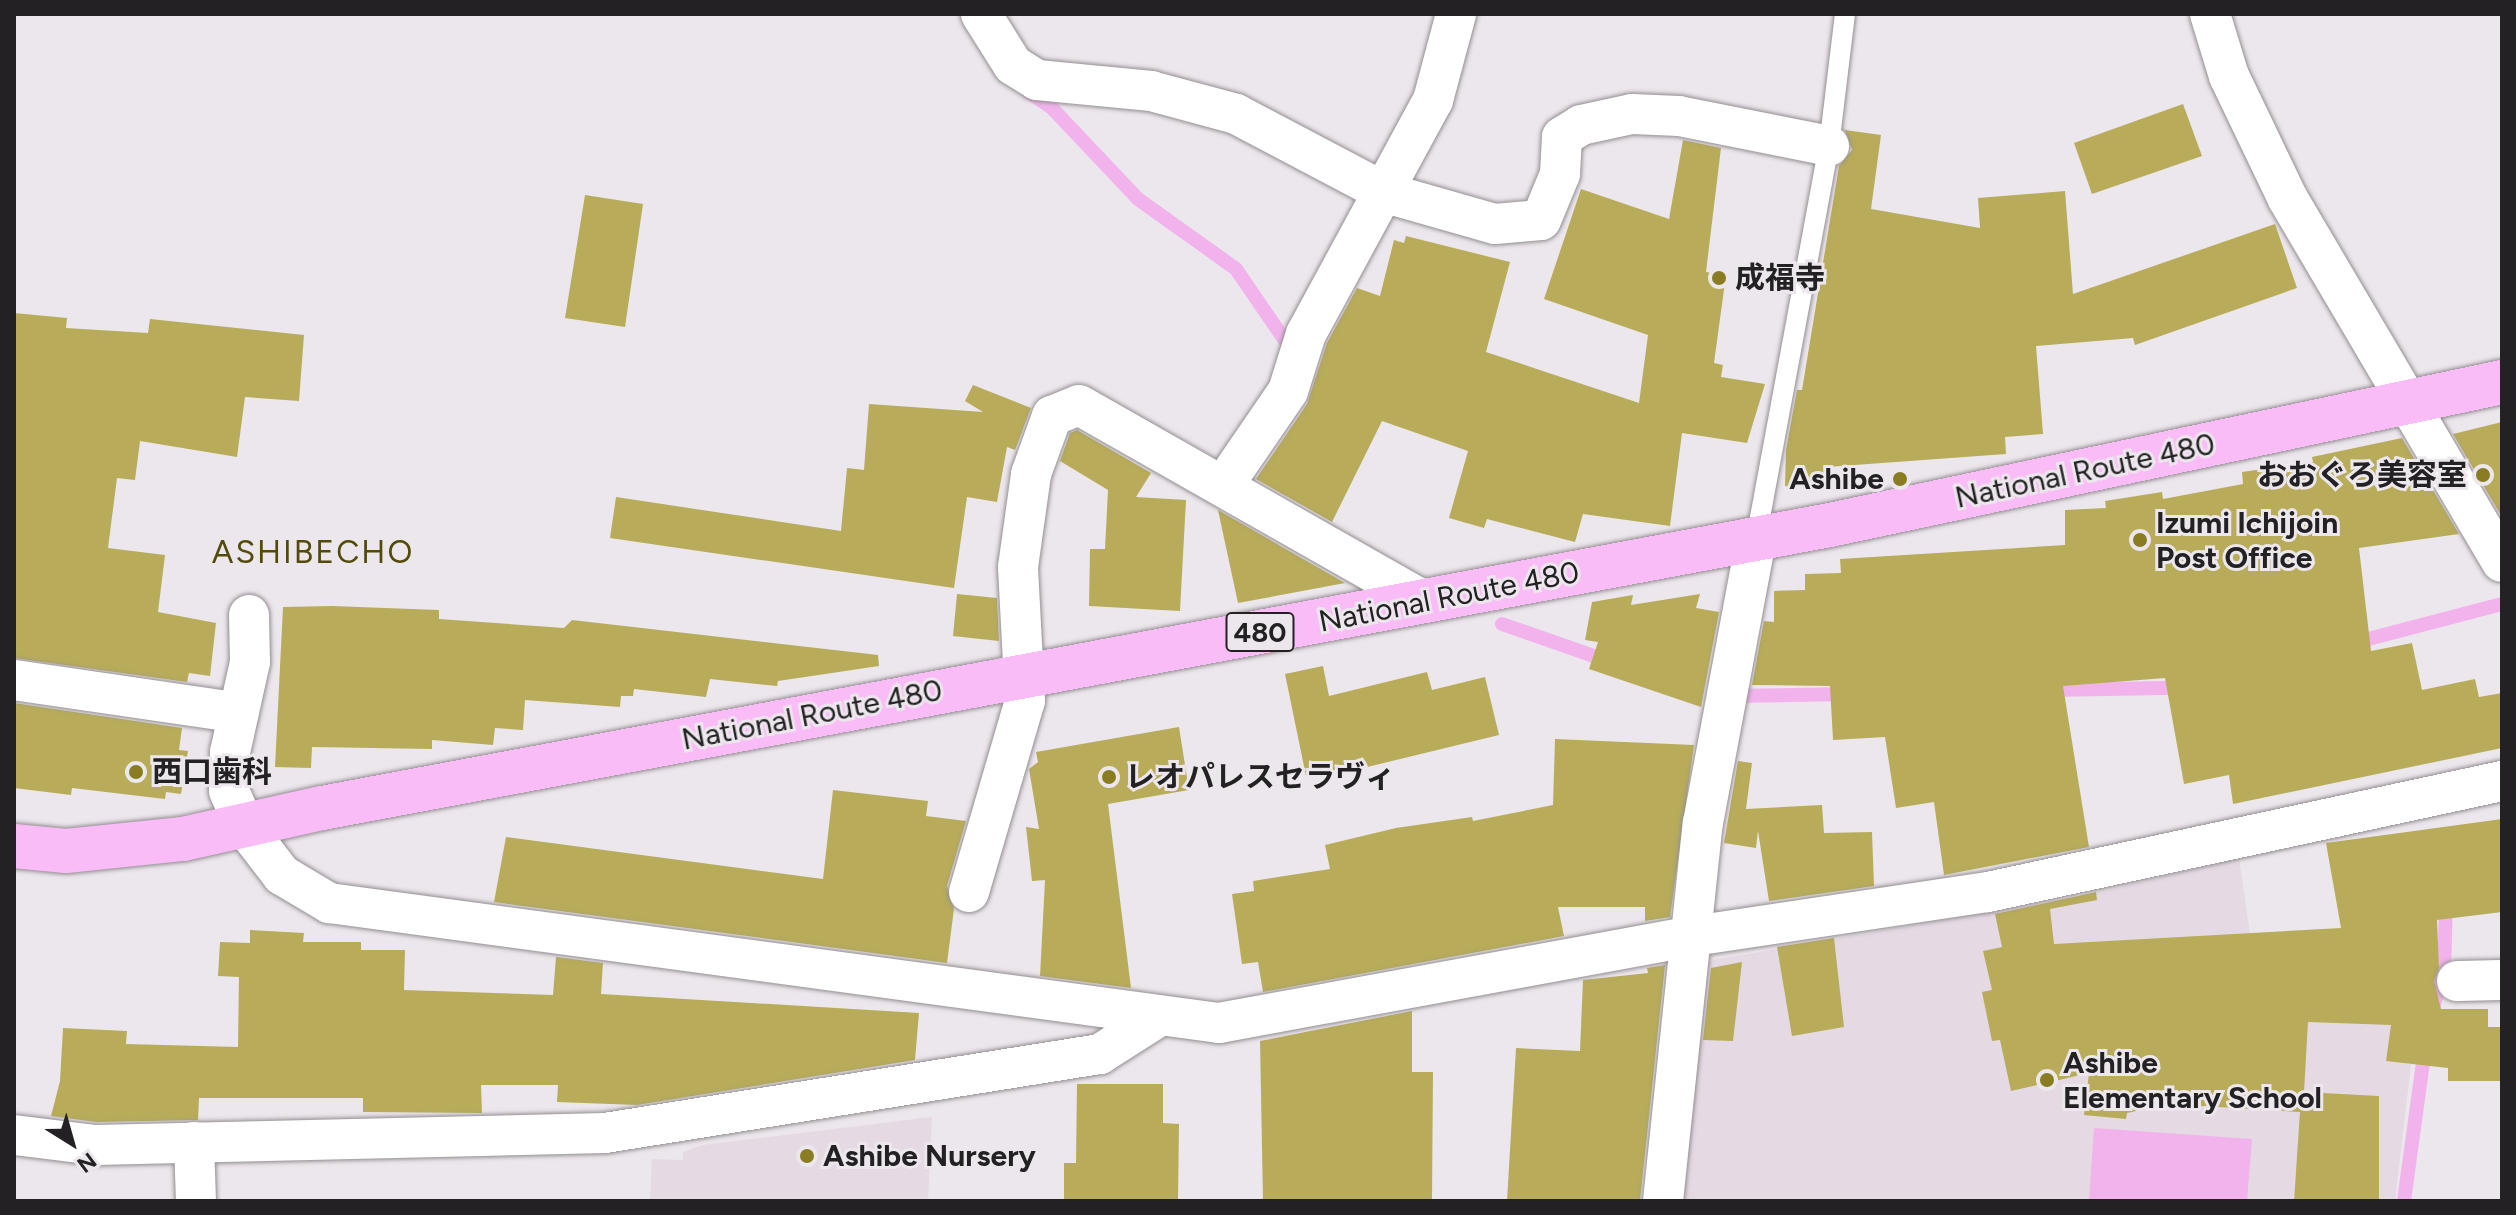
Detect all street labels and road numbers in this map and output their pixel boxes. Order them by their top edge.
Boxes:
street label: National Route 480 [1952,426,2218,516]
street label: National Route 480 [1316,554,1582,640]
road number: 480 [1224,608,1296,656]
street label: National Route 480 [679,672,945,758]

